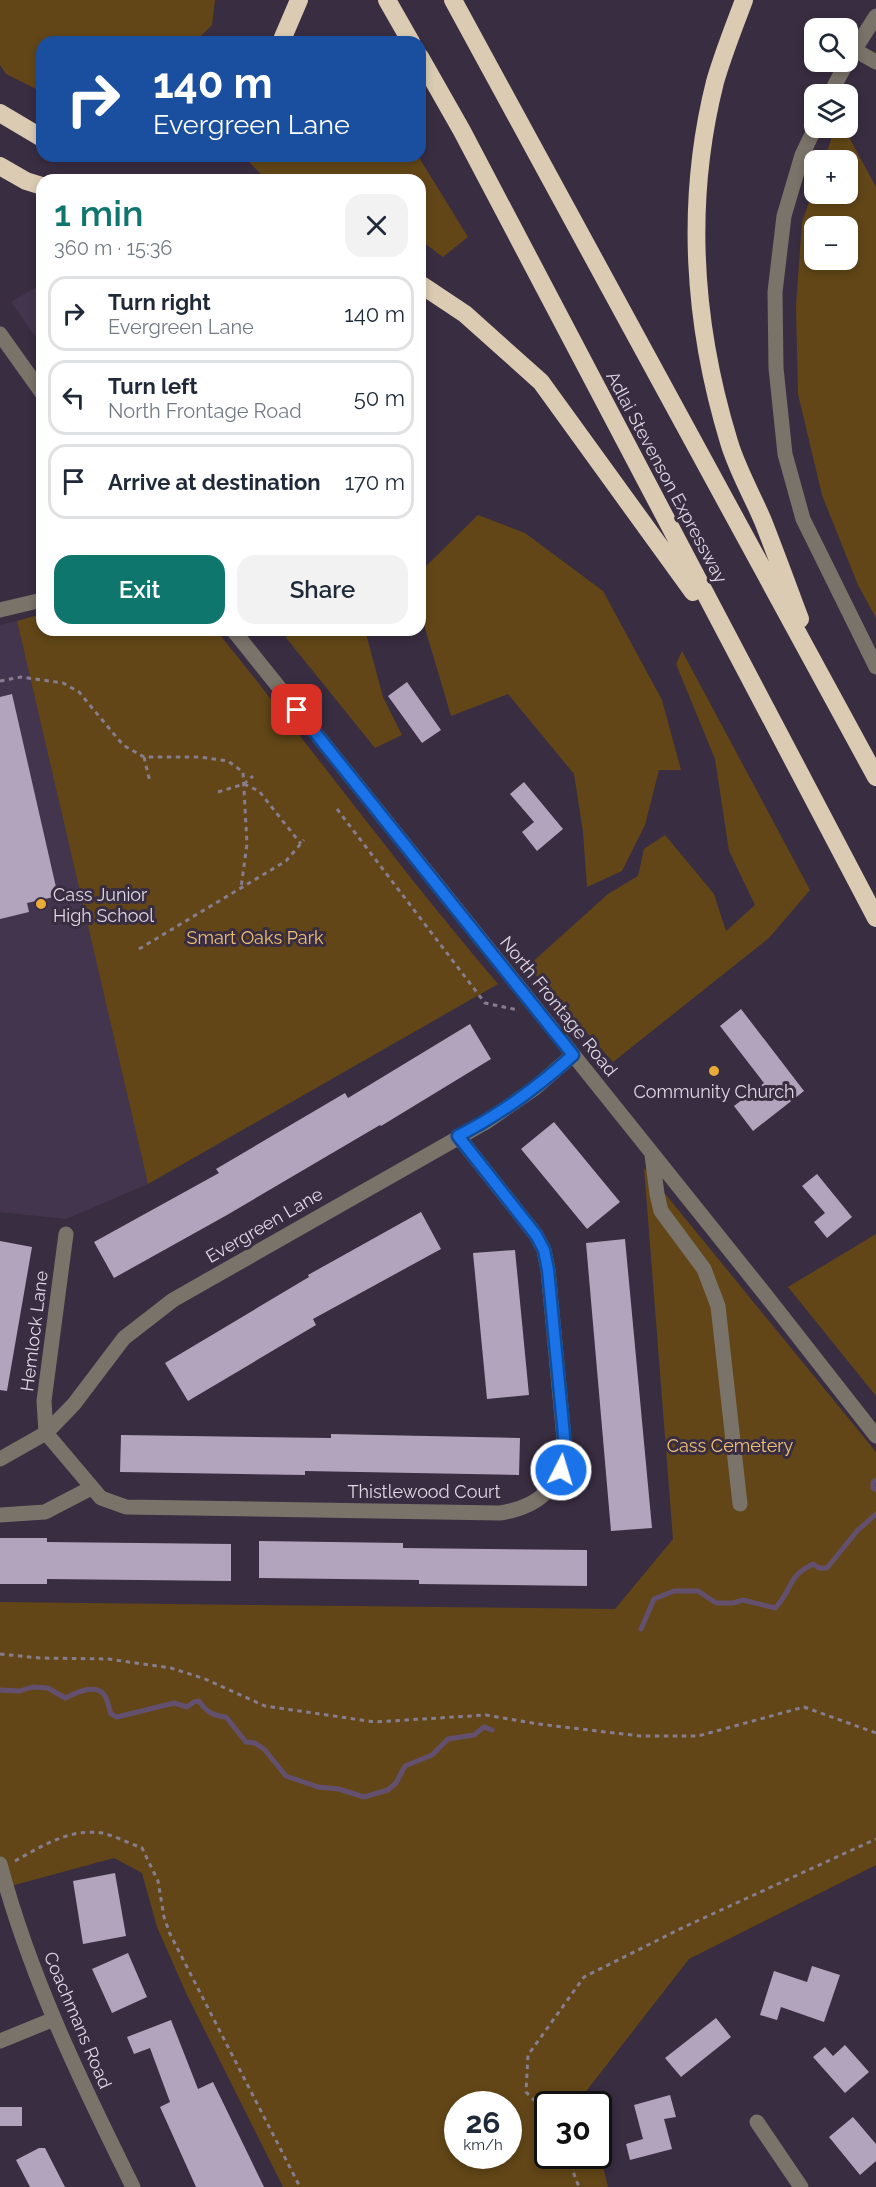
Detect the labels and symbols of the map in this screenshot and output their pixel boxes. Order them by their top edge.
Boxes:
street label: Adlai Stevenson Expressway [602,368,732,587]
pin [271,684,322,735]
place label: Cass Junior High School [53,884,154,926]
marker: Cass Junior High School [34,897,48,911]
park label: Smart Oaks Park [186,927,324,948]
street label: North Frontage Road [496,932,622,1080]
marker: Community Church [707,1064,721,1078]
place label: Community Church [633,1081,795,1102]
street label: Evergreen Lane [202,1183,326,1267]
street label: Hemlock Lane [16,1269,52,1392]
park label: Cass Cemetery [667,1435,794,1456]
position arrow [529,1438,593,1502]
street label: Thistlewood Court [348,1481,500,1502]
street label: Coachmans Road [40,1948,116,2092]
speed limit sign: 30 [534,2091,612,2169]

